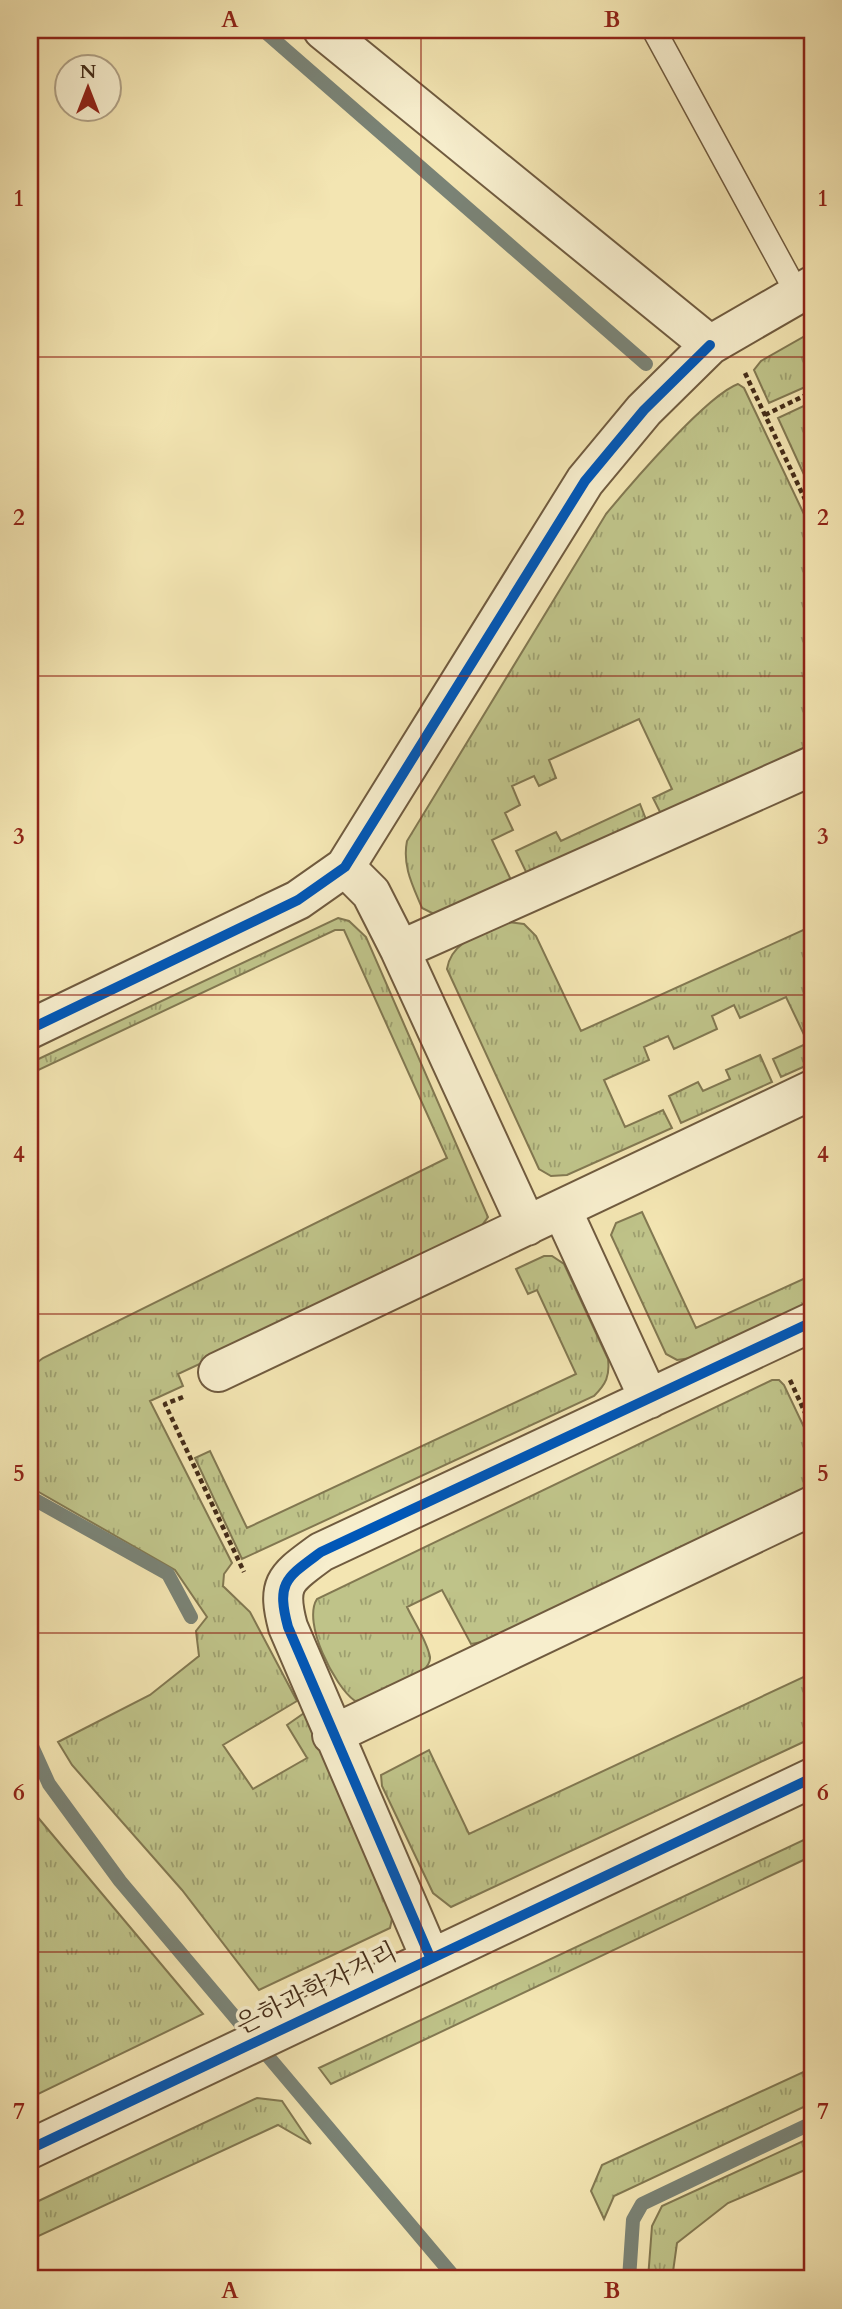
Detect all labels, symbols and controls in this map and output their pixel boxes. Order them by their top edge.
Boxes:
text: A [221,4,239,35]
text: B [604,4,620,35]
north arrow [52,52,122,122]
text: N [80,59,97,85]
text: 1 [13,183,25,214]
text: 1 [817,183,829,214]
text: 2 [13,502,25,533]
text: 2 [817,502,829,533]
text: 3 [13,821,25,852]
text: 3 [817,821,829,852]
text: 4 [13,1139,25,1170]
text: 4 [817,1139,829,1170]
text: 5 [13,1458,25,1489]
text: 5 [817,1458,829,1489]
text: 6 [13,1777,25,1808]
text: 6 [817,1777,829,1808]
street label: 은하과학자거리 [230,1934,403,2043]
text: 7 [13,2096,25,2127]
text: 7 [817,2096,829,2127]
text: A [221,2275,239,2306]
text: B [604,2275,620,2306]

